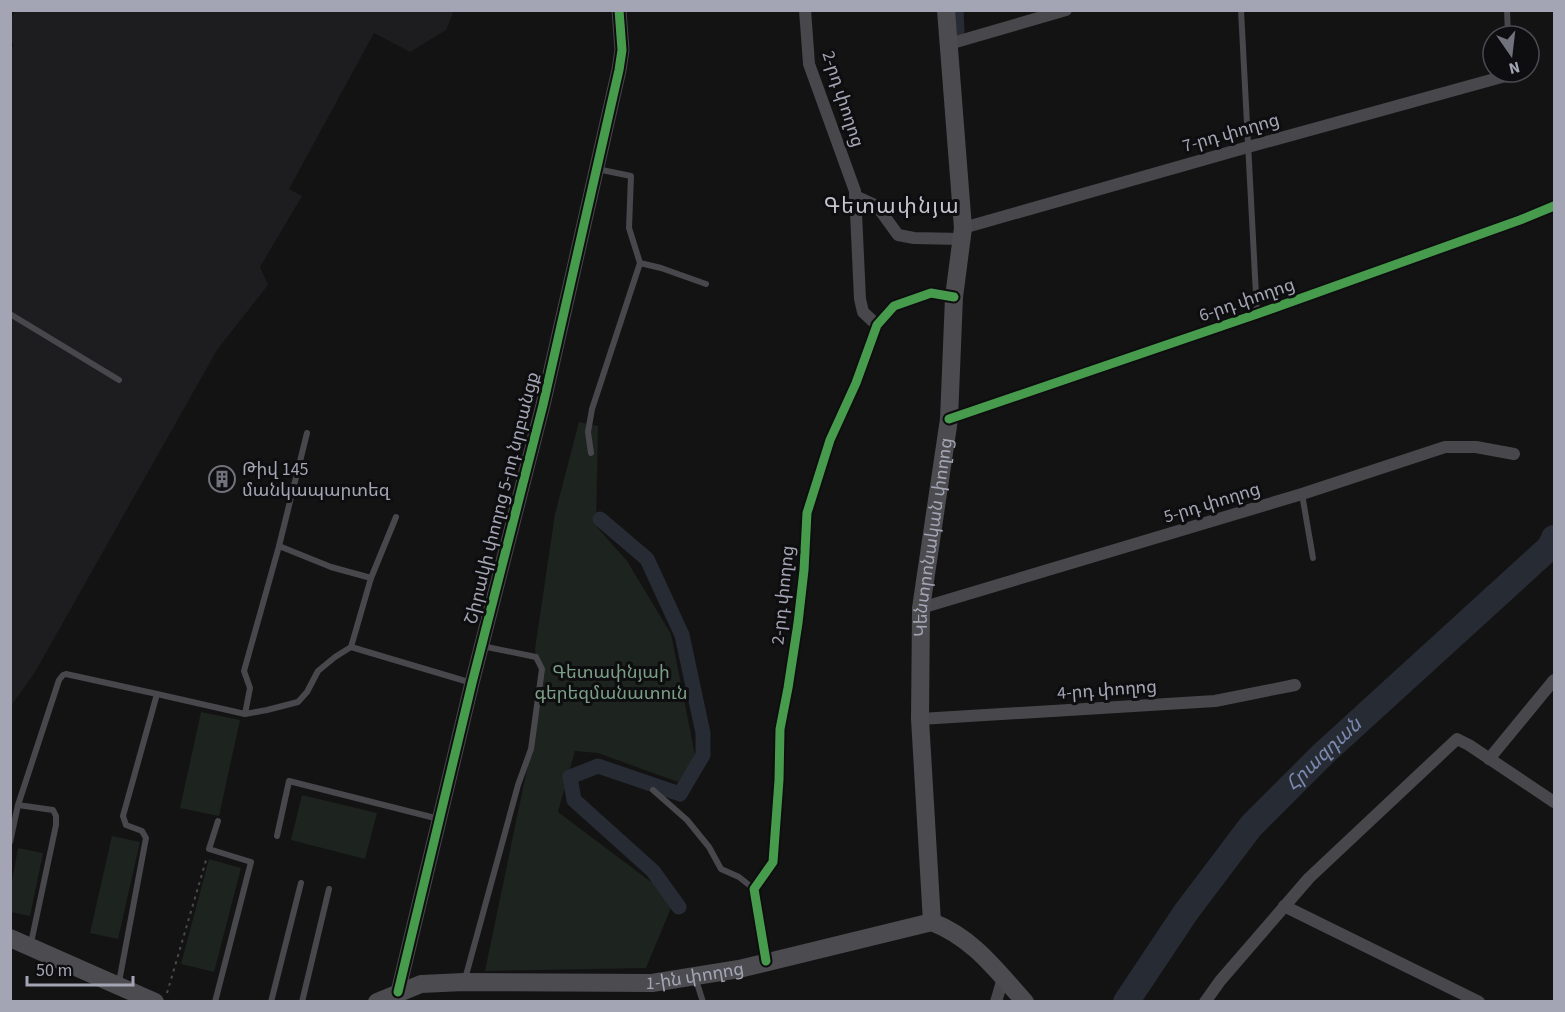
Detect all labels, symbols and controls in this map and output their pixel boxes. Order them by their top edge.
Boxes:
north arrow [1481,24,1541,84]
street label: 2-րդ փողոց [816,48,870,150]
text: N [1507,56,1522,80]
street label: 7-րդ փողոց [1180,107,1282,159]
district label: Գետափնյա [824,191,960,221]
street label: 6-րդ փողոց [1196,272,1298,328]
street label: Շիրակի փողոց 5-րդ նրբանցք [458,369,546,627]
street label: Կենտրոնական փողոց [908,436,959,637]
place label: Թիվ 145 մանկապարտեզ [242,457,391,503]
building icon: Թիվ 145 մանկապարտեզ [207,464,237,494]
street label: 5-րդ փողոց [1161,476,1263,530]
street label: 2-րդ փողոց [765,544,801,646]
park label: Գետափնյաի գերեզմանատուն [534,660,688,706]
street label: 4-րդ փողոց [1056,674,1158,706]
water label: Հրազդան [1279,711,1369,798]
scale bar [27,949,134,987]
street label: 1-ին փողոց [646,956,746,996]
text: 50 m [36,958,72,983]

